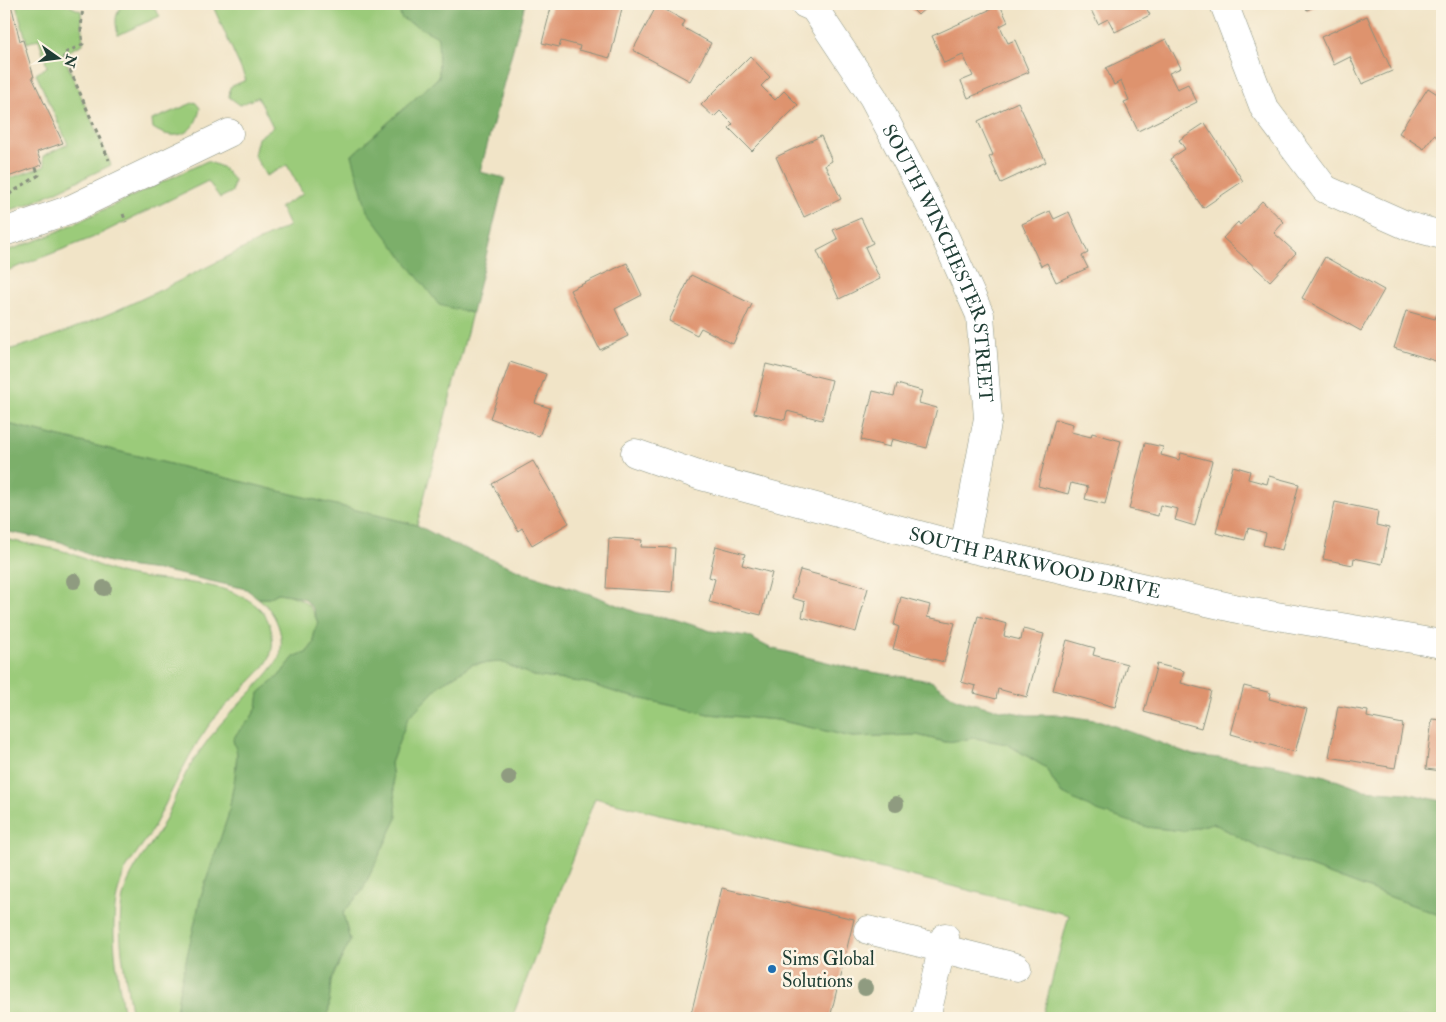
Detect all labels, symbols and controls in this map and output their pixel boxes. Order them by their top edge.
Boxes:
north arrow [32,32,82,82]
text: N [60,52,80,70]
street label: SOUTH WINCHESTER STREET [876,120,998,403]
street label: SOUTH PARKWOOD DRIVE [906,522,1163,604]
place label: Sims Global Solutions [782,947,875,993]
marker: Sims Global Solutions [766,963,778,975]

